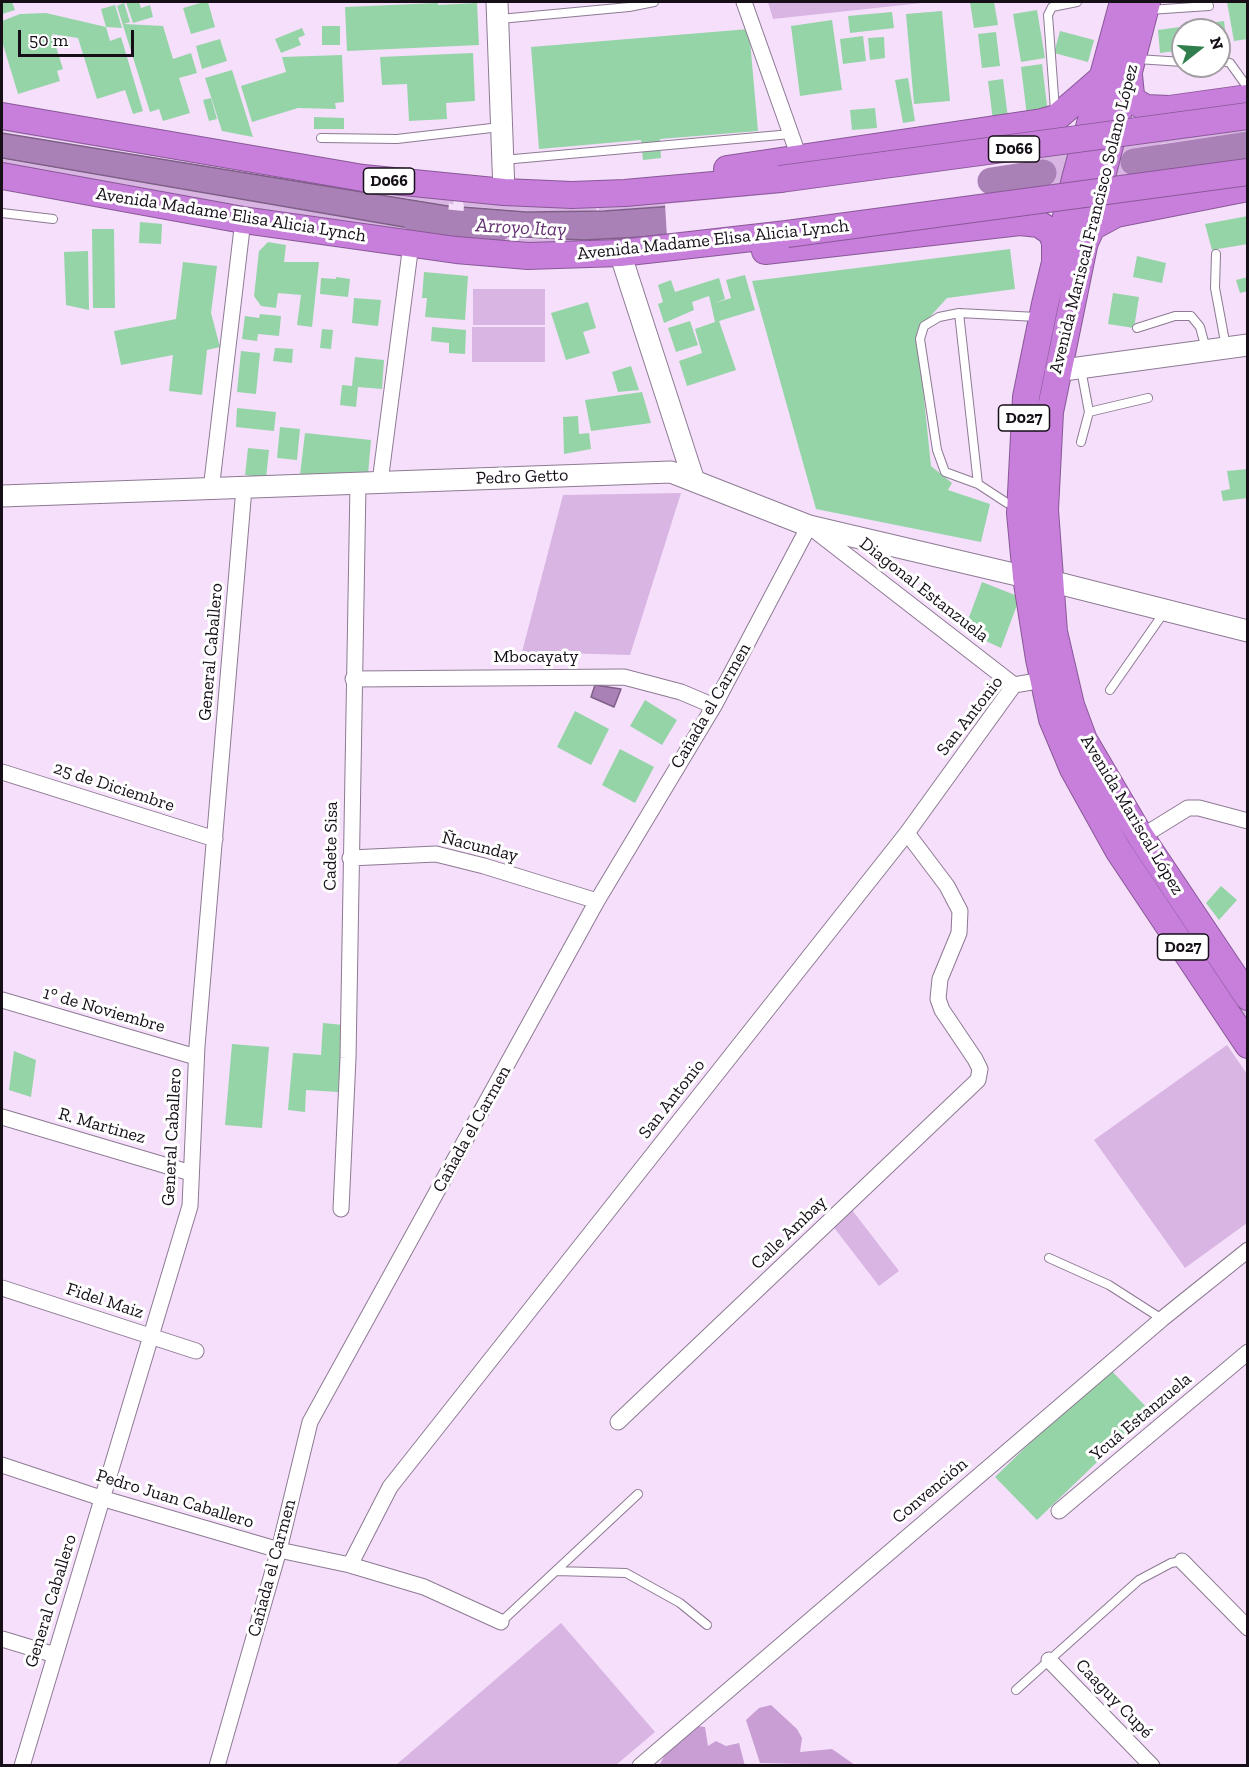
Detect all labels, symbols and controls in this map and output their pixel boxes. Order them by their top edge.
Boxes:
scale bar [21,18,136,56]
north arrow [1171,18,1231,78]
text: 50 m [29,29,68,51]
text: N [1206,35,1228,52]
street label: Avenida Mariscal Francisco Solano López [1045,62,1143,376]
road number: D066 [988,136,1040,162]
road number: D066 [364,168,414,194]
street label: Avenida Madame Elisa Alicia Lynch [95,183,367,247]
water label: Arroyo Itay [475,214,567,242]
street label: Avenida Madame Elisa Alicia Lynch [576,215,850,265]
road number: D027 [998,405,1050,431]
street label: Pedro Getto [475,465,569,489]
street label: Diagonal Estanzuela [855,533,993,647]
street label: General Caballero [194,582,228,722]
street label: Cañada el Carmen [666,639,756,773]
street label: Mbocayaty [493,646,579,668]
street label: San Antonio [932,672,1008,760]
street label: Avenida Mariscal López [1076,731,1188,899]
street label: 25 de Diciembre [51,757,177,817]
street label: Cadete Sisa [319,801,343,891]
street label: Ñacunday [440,827,520,867]
road number: D027 [1158,934,1208,960]
street label: 1° de Noviembre [41,982,167,1038]
street label: San Antonio [634,1055,710,1143]
street label: Cañada el Carmen [428,1062,516,1196]
street label: General Caballero [158,1067,186,1207]
street label: R. Martinez [56,1103,148,1149]
street label: Calle Ambay [747,1192,831,1274]
street label: Fidel Maiz [64,1278,146,1324]
street label: Ycuá Estanzuela [1086,1368,1196,1466]
street label: Convención [888,1453,972,1529]
street label: Pedro Juan Caballero [94,1465,256,1533]
street label: Cañada el Carmen [243,1497,301,1639]
street label: General Caballero [20,1532,82,1670]
street label: Caaguy Cupé [1071,1655,1157,1743]

